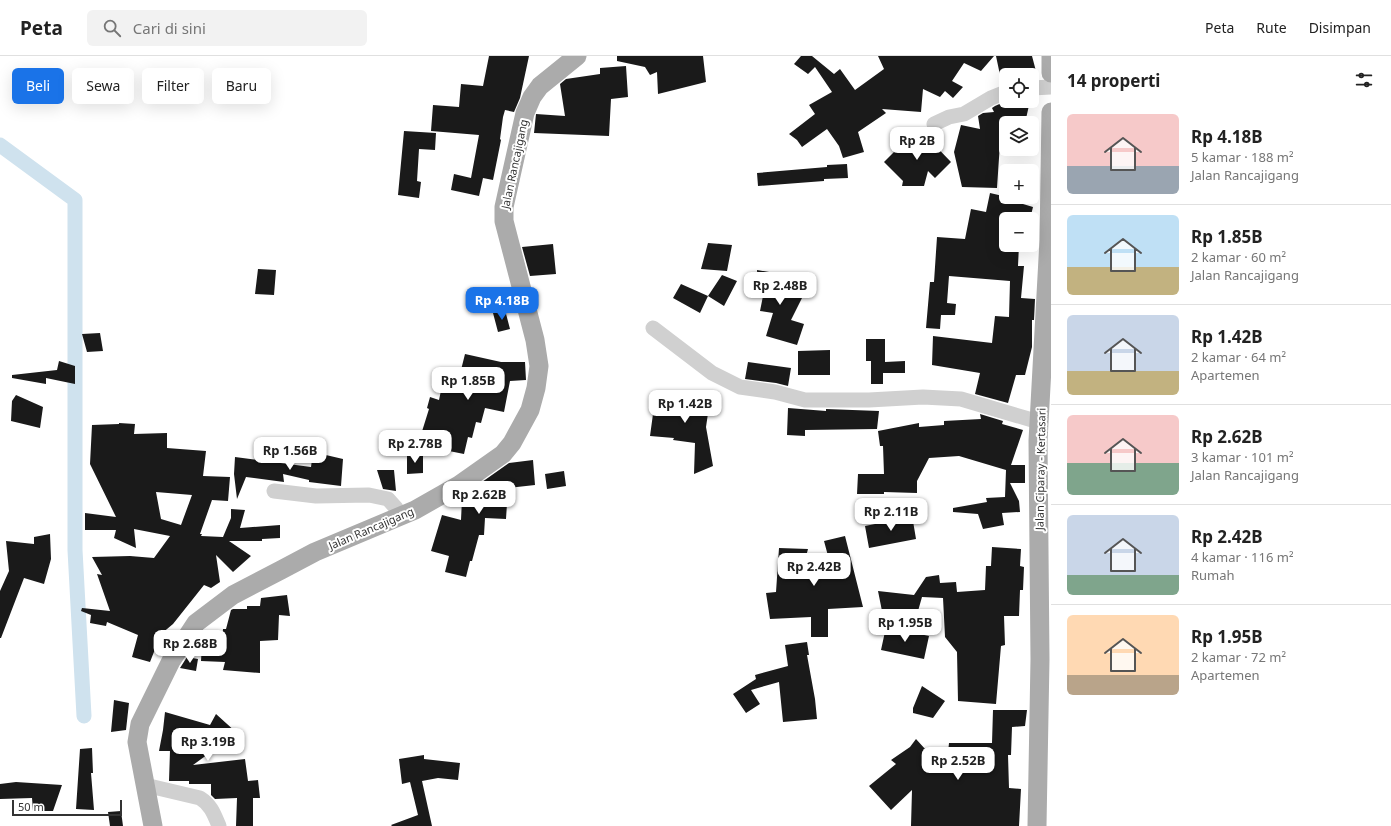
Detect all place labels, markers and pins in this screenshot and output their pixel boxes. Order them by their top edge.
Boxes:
pin: Rp 2B [889,127,945,161]
pin: Rp 2.48B [739,272,821,306]
pin: Rp 4.18B [461,287,543,321]
pin: Rp 1.85B [427,367,509,401]
pin: Rp 1.42B [644,390,726,424]
pin: Rp 2.78B [374,430,456,464]
pin: Rp 1.56B [249,437,331,471]
pin: Rp 2.62B [438,481,520,515]
pin: Rp 2.11B [850,498,932,532]
pin: Rp 2.42B [773,553,855,587]
pin: Rp 1.95B [864,609,946,643]
pin: Rp 2.68B [149,630,231,664]
pin: Rp 3.19B [167,728,249,762]
pin: Rp 2.52B [917,747,999,781]

